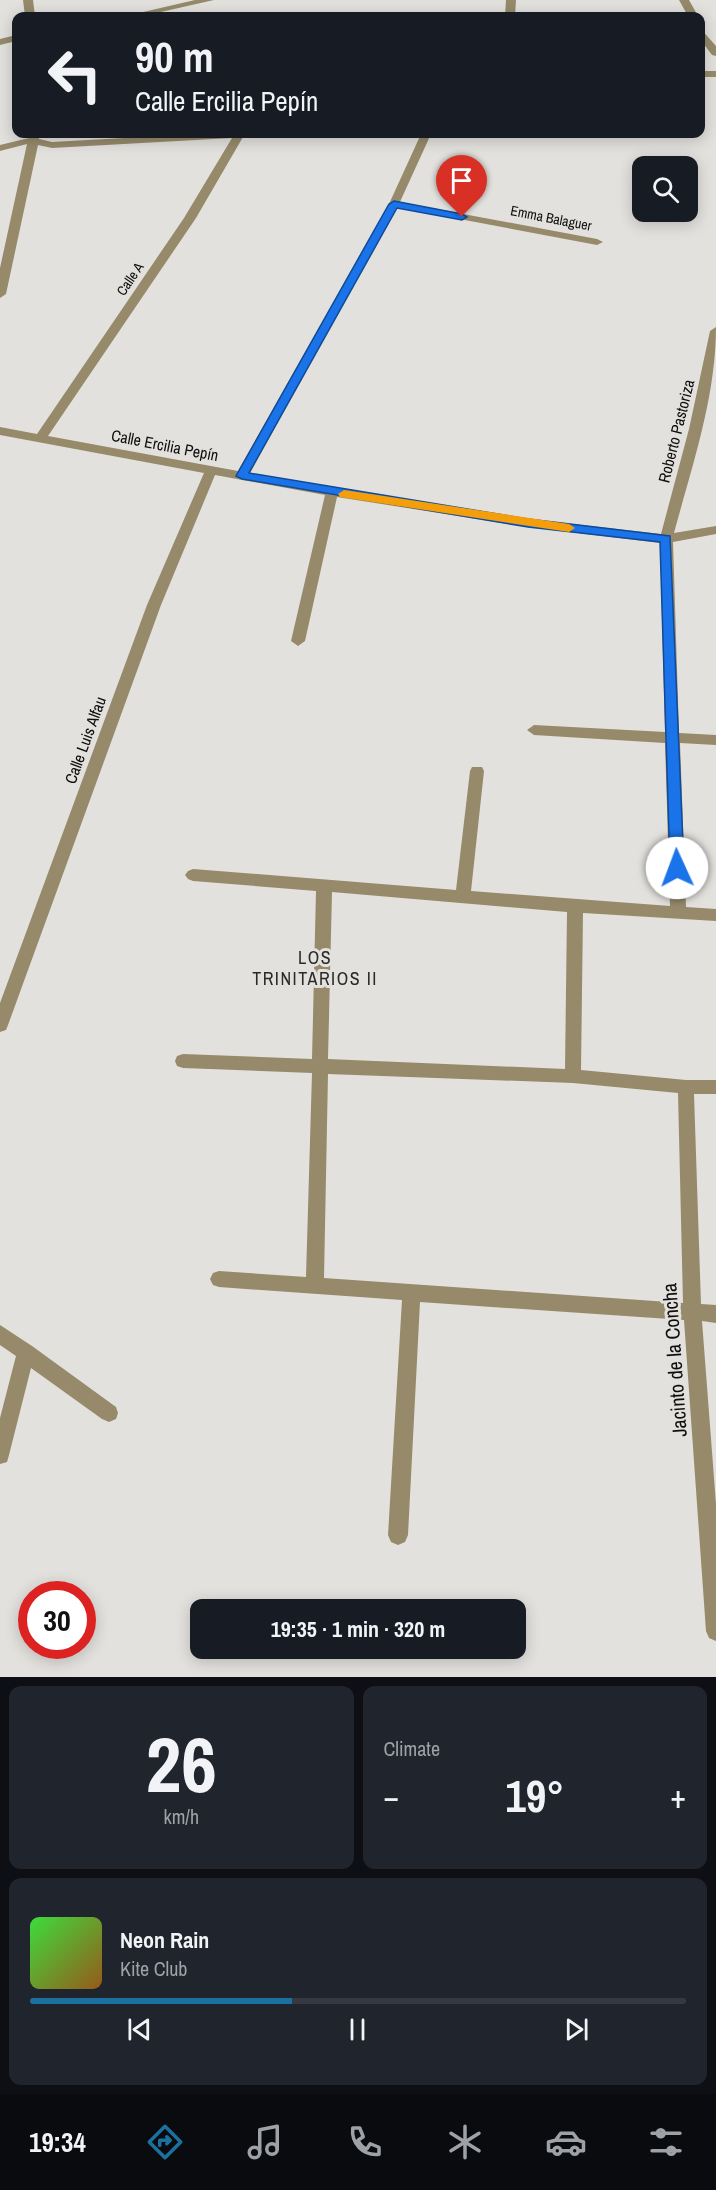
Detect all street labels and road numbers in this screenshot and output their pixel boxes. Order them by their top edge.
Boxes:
street label: Emma Balaguer [509,201,593,235]
street label: Calle A [112,259,148,299]
street label: Roberto Pastoriza [653,376,700,485]
street label: Calle Ercilia Pepín [110,424,220,466]
street label: Calle Luis Alfau [59,693,111,787]
street label: Jacinto de la Concha [655,1282,693,1438]

